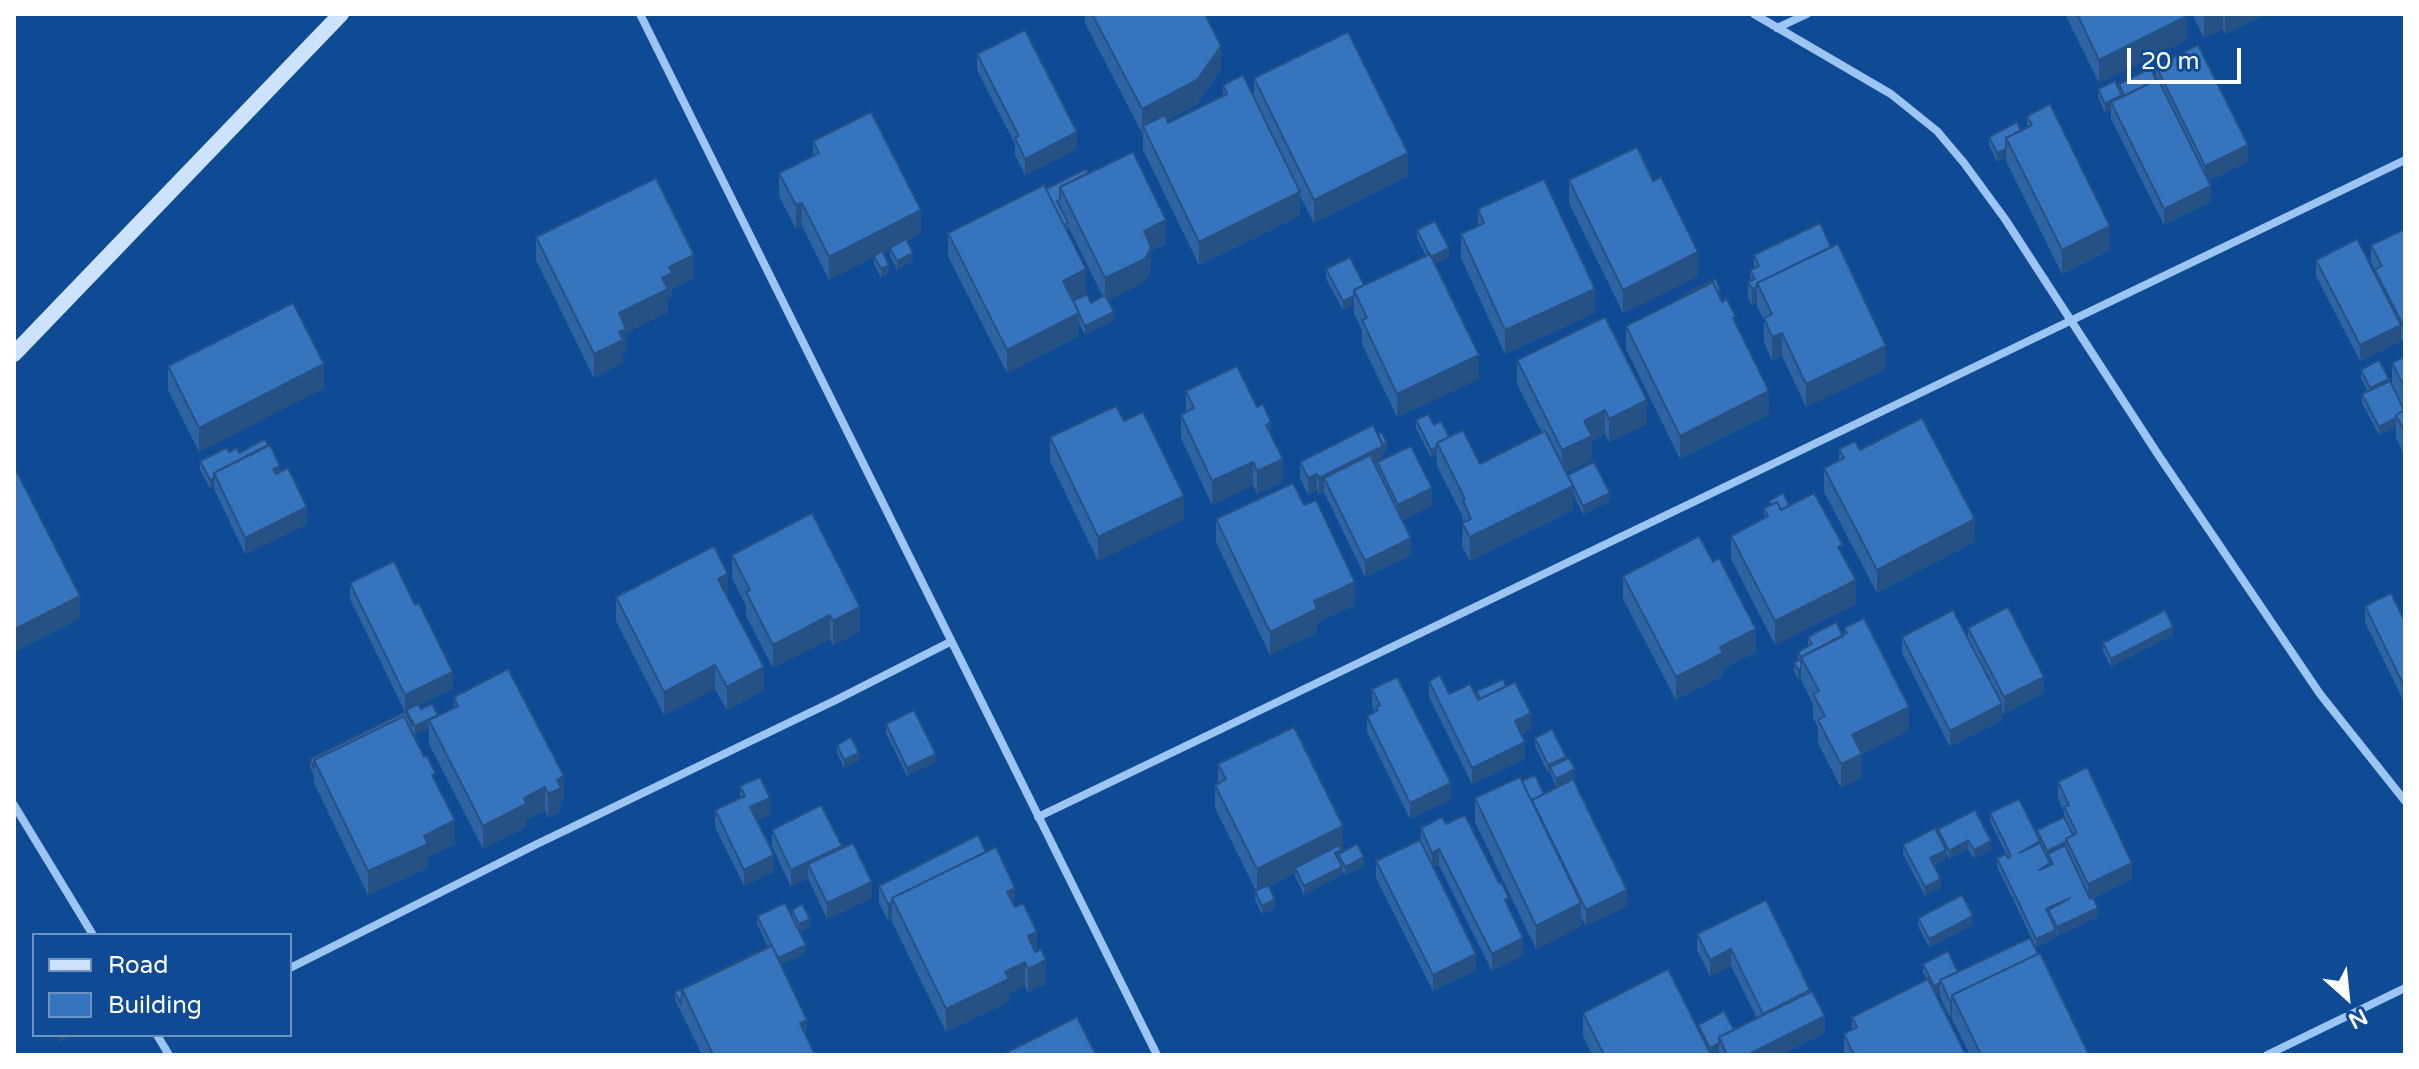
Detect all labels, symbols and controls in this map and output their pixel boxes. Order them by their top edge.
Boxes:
scale bar [2131,32,2245,82]
text: 20 m [2141,47,2199,76]
legend [32,933,292,1037]
text: Road [108,951,168,980]
north arrow [2307,957,2387,1037]
text: Building [108,991,202,1020]
text: N [2344,1003,2372,1034]

